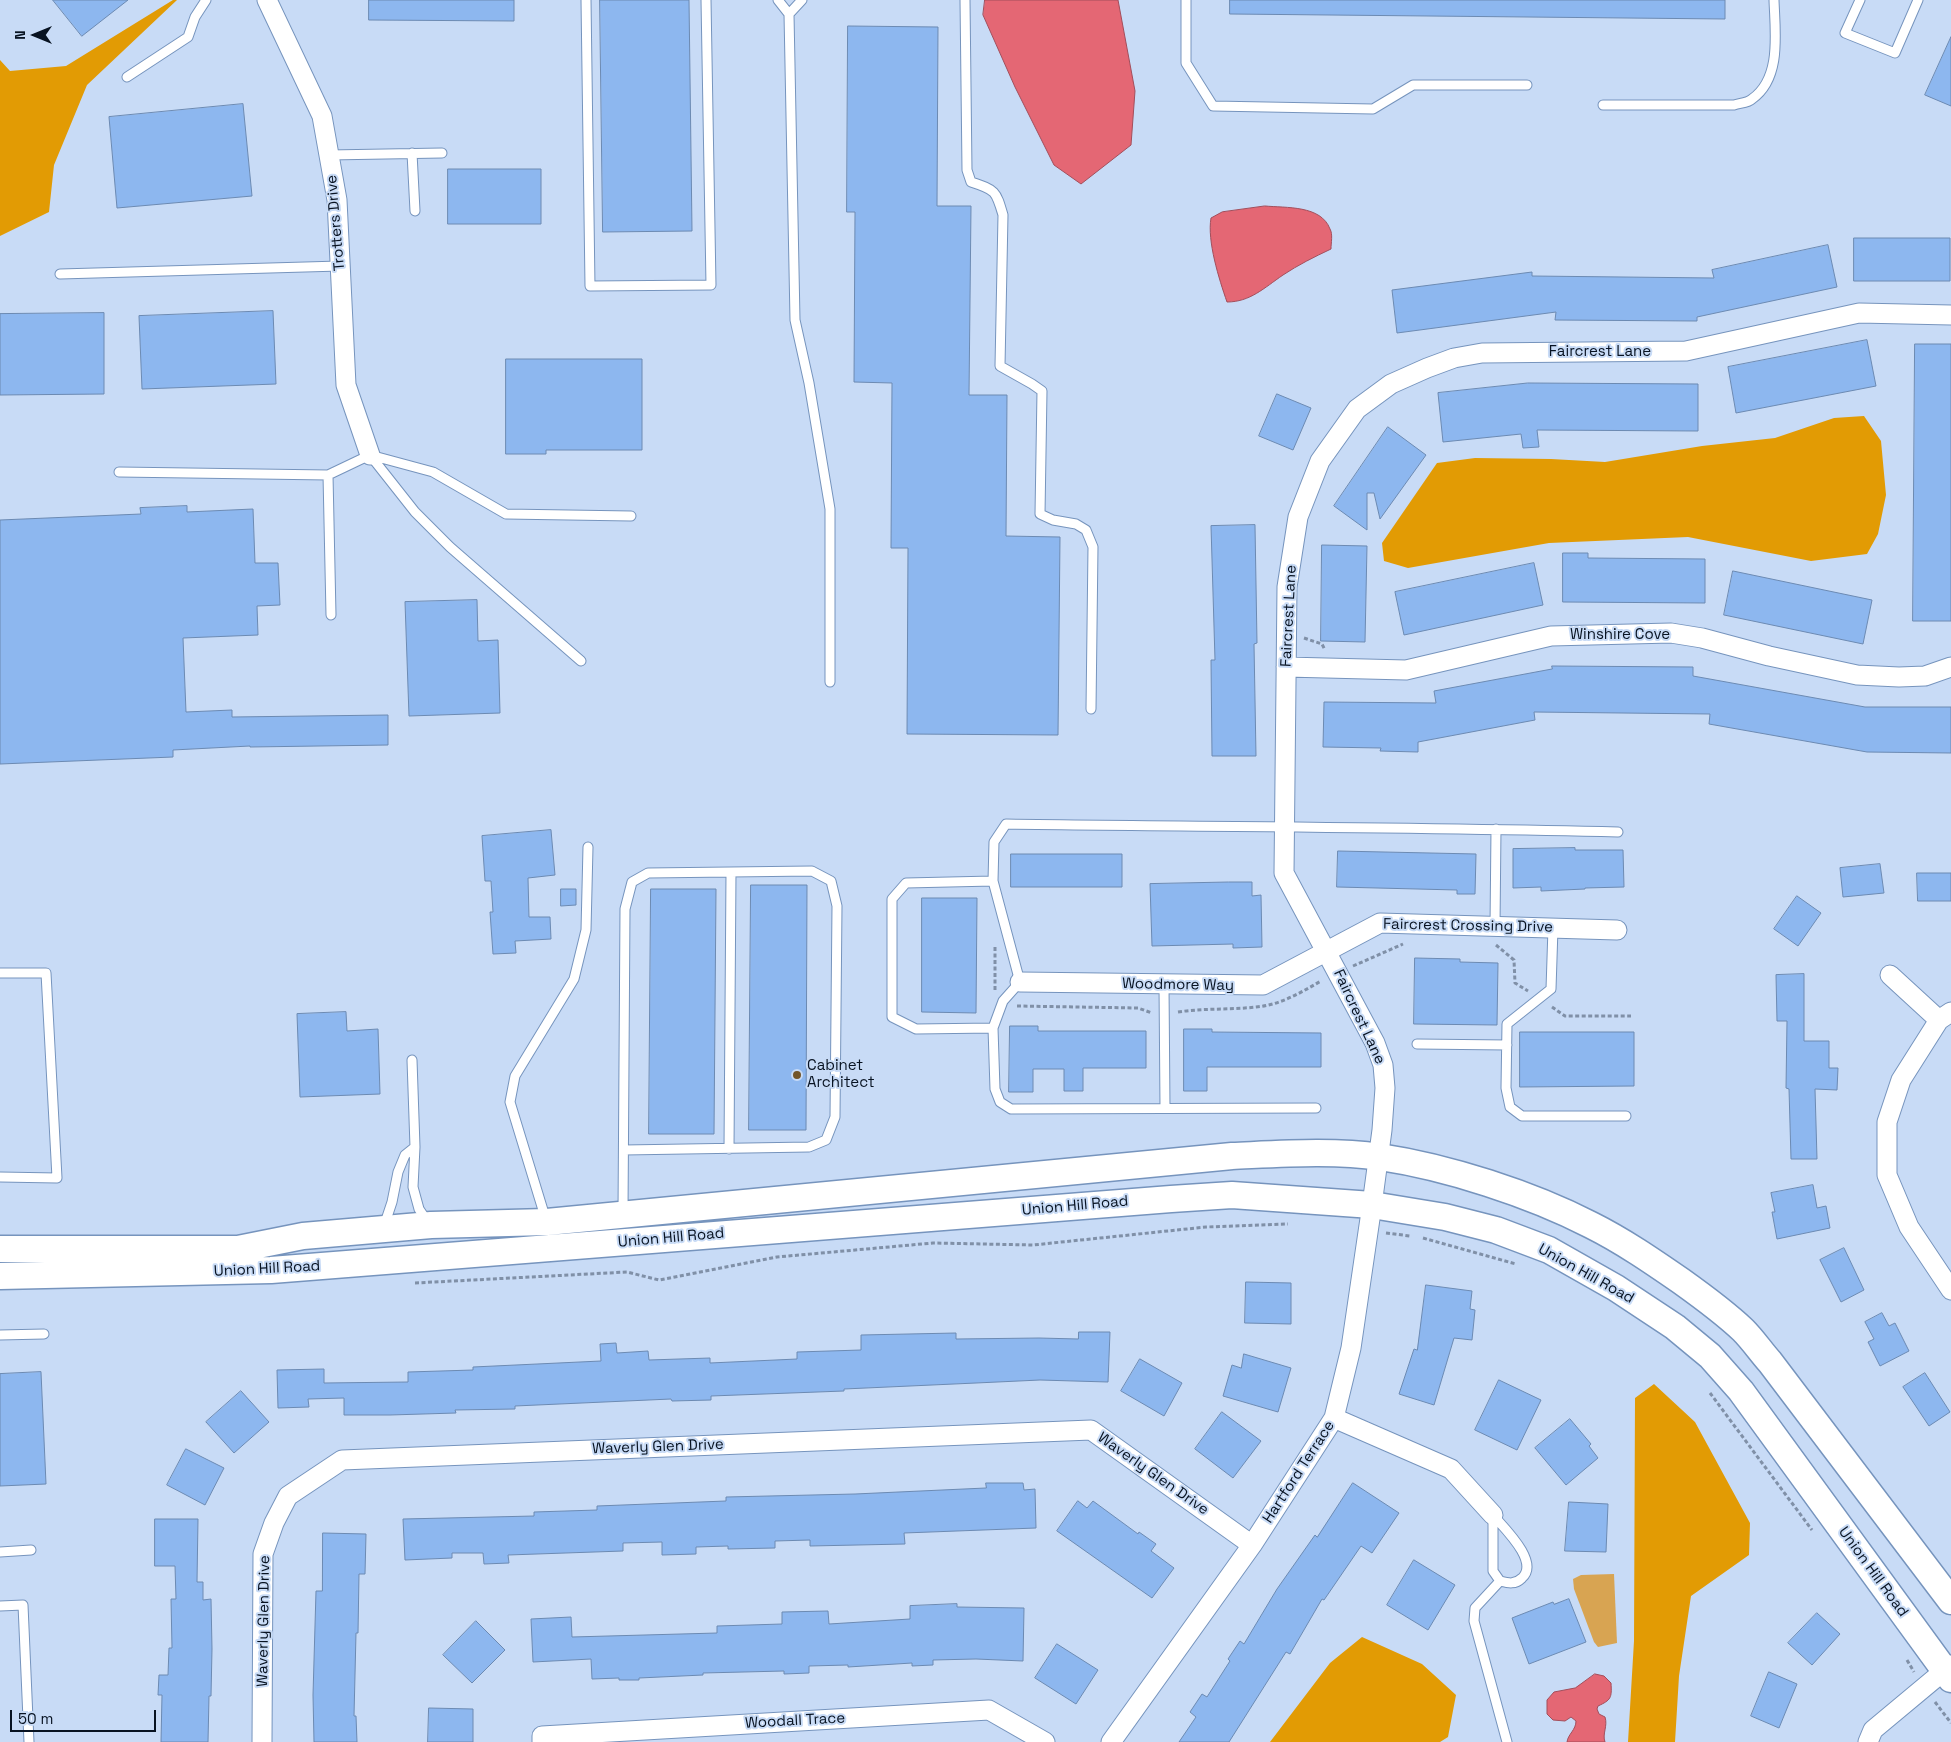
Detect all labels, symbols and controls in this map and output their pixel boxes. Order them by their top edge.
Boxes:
north arrow [10,10,60,60]
text: N [11,30,29,40]
street label: Trotters Drive [323,174,349,272]
street label: Faircrest Lane [1549,343,1651,361]
street label: Faircrest Lane [1277,564,1301,668]
street label: Winshire Cove [1570,626,1670,644]
street label: Faircrest Crossing Drive [1383,916,1553,936]
street label: Faircrest Lane [1329,967,1389,1067]
street label: Woodmore Way [1122,975,1234,995]
place label: Cabinet Architect [807,1057,875,1092]
marker: Cabinet Architect [791,1069,803,1081]
street label: Union Hill Road [1021,1192,1129,1220]
street label: Union Hill Road [617,1224,725,1252]
street label: Union Hill Road [1535,1240,1637,1308]
street label: Union Hill Road [213,1257,321,1281]
street label: Hartford Terrace [1259,1417,1339,1527]
street label: Waverly Glen Drive [1094,1429,1212,1519]
street label: Waverly Glen Drive [592,1436,724,1458]
street label: Union Hill Road [1834,1524,1912,1620]
street label: Waverly Glen Drive [254,1555,274,1687]
scale bar [12,1700,159,1732]
text: 50 m [18,1709,53,1728]
street label: Woodall Trace [744,1709,846,1733]

